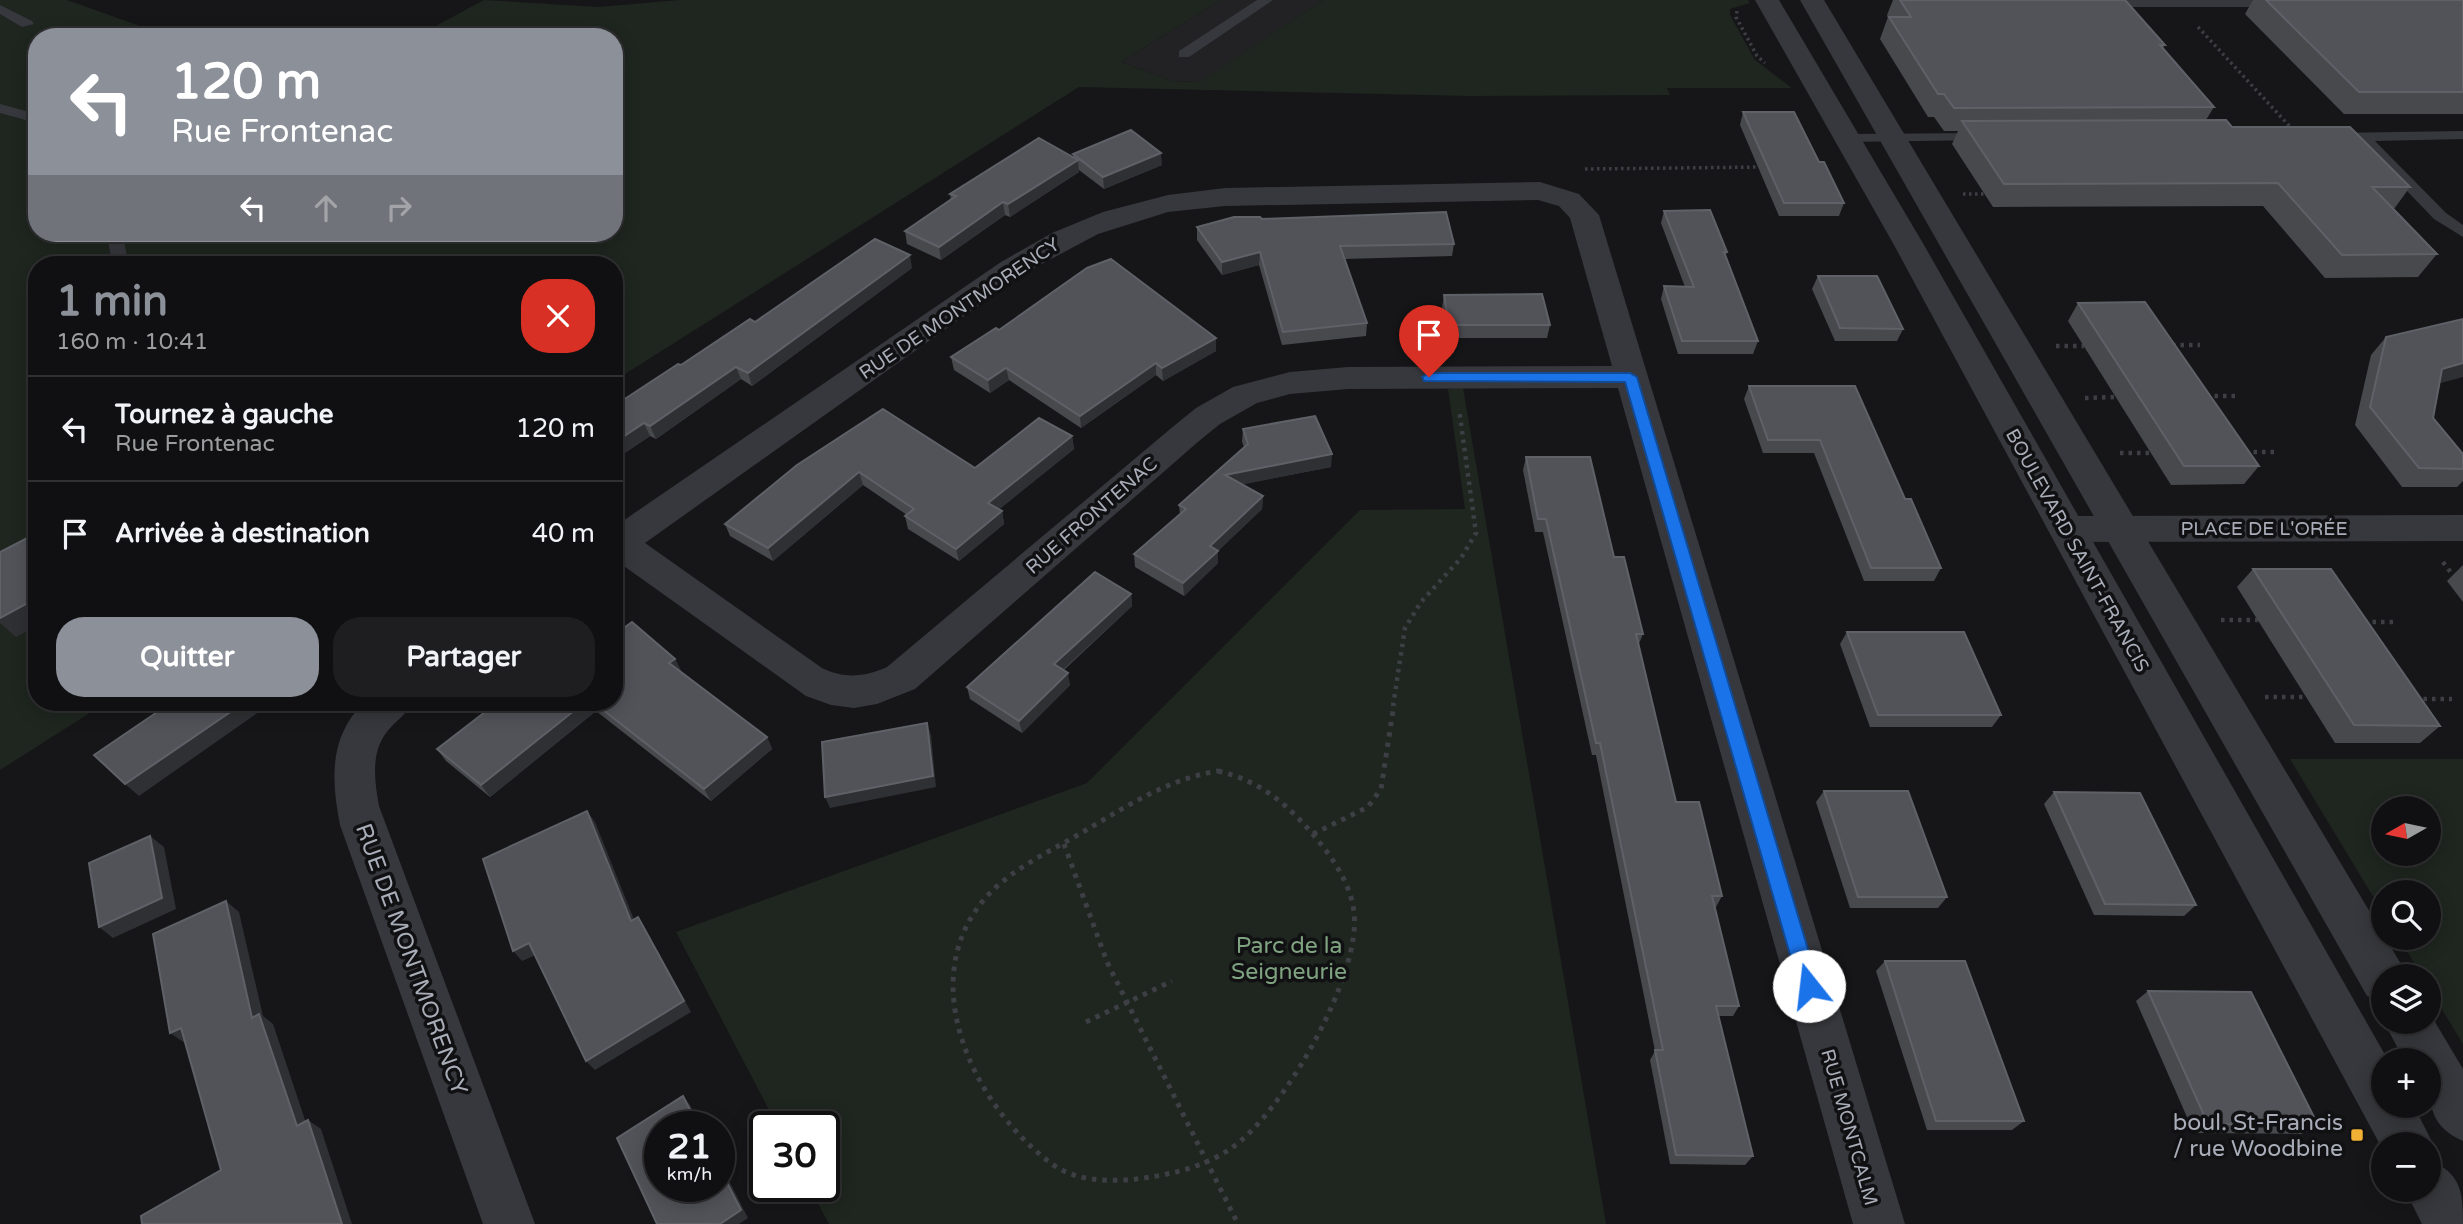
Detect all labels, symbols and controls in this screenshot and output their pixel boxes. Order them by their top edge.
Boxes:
text: 120 m [171,53,321,112]
icon: left [56,56,147,147]
text: Rue Frontenac [171,113,393,151]
icon: left [234,189,272,227]
icon: ahead [307,189,345,227]
icon: right [380,189,418,227]
street label: RUE DE MONTMORENCY [855,233,1064,384]
text: 1 min [56,276,168,327]
button: close [521,279,595,353]
pin [1399,305,1459,377]
icon: arrive [1410,316,1448,354]
text: 160 m · 10:41 [56,328,208,356]
text: Tournez à gauche [115,399,334,430]
icon: left [56,410,94,448]
text: 120 m [515,413,595,444]
street label: BOULEVARD SAINT-FRANCIS [2001,425,2153,676]
text: Rue Frontenac [115,430,275,458]
street label: RUE FRONTENAC [1021,453,1162,579]
icon: arrive [56,515,94,553]
text: Arrivée à destination [115,518,370,549]
text: 40 m [532,518,595,549]
street label: PLACE DE L'ORÉE [2180,518,2348,540]
button: Quitter [56,617,319,697]
button: Partager [333,617,595,697]
north arrow [2371,796,2441,866]
map controls [2371,796,2441,1202]
street label: RUE DE MONTMORENCY [349,820,473,1099]
button: search [2371,880,2441,950]
park label: Parc de la Seigneurie [1231,932,1347,986]
position arrow [1772,949,1846,1023]
button: layers [2371,964,2441,1034]
street label: RUE MONTCALM [1816,1046,1882,1208]
button: + [2371,1048,2441,1118]
place label: boul. St-Francis / rue Woodbine [2173,1109,2343,1163]
speed limit sign: 30 [749,1111,840,1202]
text: 21 [668,1126,711,1168]
marker: boul. St-Francis / rue Woodbine [2349,1127,2365,1143]
button: − [2371,1132,2441,1202]
text: km/h [667,1163,712,1185]

